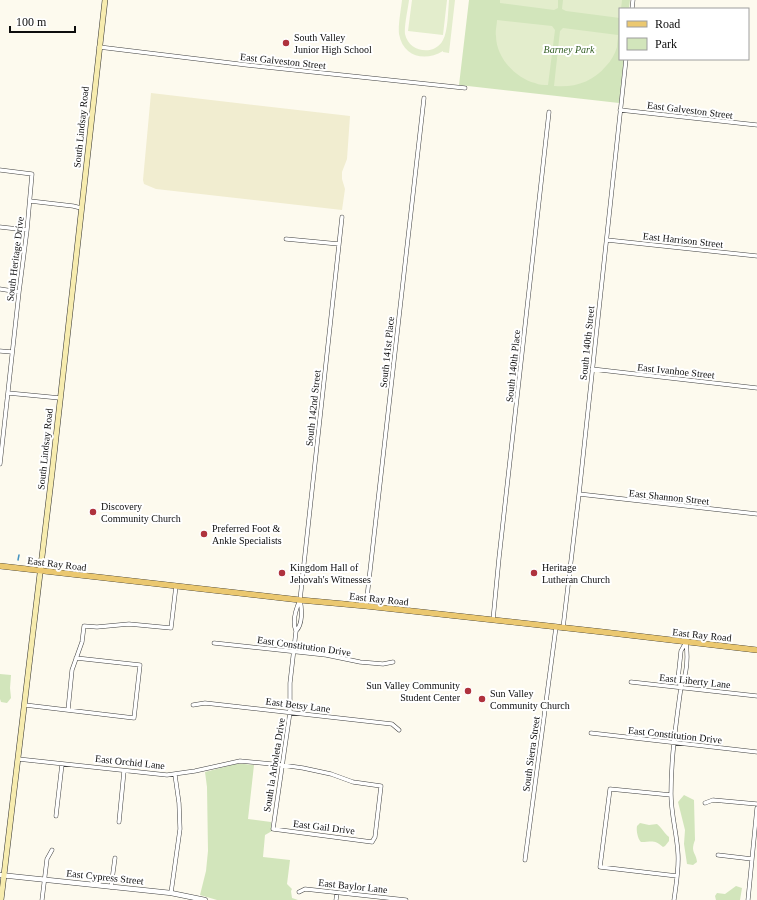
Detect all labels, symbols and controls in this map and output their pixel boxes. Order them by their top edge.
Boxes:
scale bar [10,8,75,34]
legend [619,8,749,60]
text: 100 m [16,15,47,29]
text: Road [655,17,680,31]
place label: South Valley Junior High School [294,32,372,55]
text: Park [655,37,677,51]
marker: South Valley Junior High School [281,38,291,48]
park label: Barney Park [544,44,595,55]
street label: East Galveston Street [240,51,327,71]
street label: South Lindsay Road [71,86,91,168]
street label: East Galveston Street [647,99,734,121]
street label: South Heritage Drive [4,215,26,302]
street label: East Harrison Street [642,230,724,250]
street label: South 140th Street [578,305,596,381]
street label: South 141st Place [378,315,396,388]
street label: South 140th Place [504,329,522,403]
street label: East Ivanhoe Street [637,361,715,381]
street label: South 142nd Street [304,369,322,447]
street label: South Lindsay Road [35,408,55,490]
street label: East Shannon Street [628,487,710,507]
place label: Discovery Community Church [101,501,181,524]
marker: Discovery Community Church [88,507,98,517]
place label: Preferred Foot & Ankle Specialists [212,523,282,546]
marker: Preferred Foot & Ankle Specialists [199,529,209,539]
street label: East Ray Road [27,555,87,573]
place label: Kingdom Hall of Jehovah's Witnesses [290,562,371,585]
place label: Heritage Lutheran Church [542,562,610,585]
marker: Kingdom Hall of Jehovah's Witnesses [277,568,287,578]
marker: Heritage Lutheran Church [529,568,539,578]
street label: East Ray Road [349,590,409,608]
street label: East Ray Road [672,626,732,644]
street label: East Constitution Drive [256,634,352,658]
street label: East Liberty Lane [659,672,732,690]
place label: Sun Valley Community Student Center [366,680,461,703]
marker: Sun Valley Community Student Center [463,686,473,696]
place label: Sun Valley Community Church [490,688,570,711]
marker: Sun Valley Community Church [477,694,487,704]
street label: East Betsy Lane [265,696,331,714]
street label: South Sierra Street [520,716,542,792]
street label: South la Arboleta Drive [261,717,287,813]
street label: East Constitution Drive [627,725,723,745]
street label: East Orchid Lane [95,753,166,771]
street label: East Gail Drive [292,818,356,836]
street label: East Cypress Street [66,867,144,887]
street label: East Baylor Lane [318,877,389,895]

